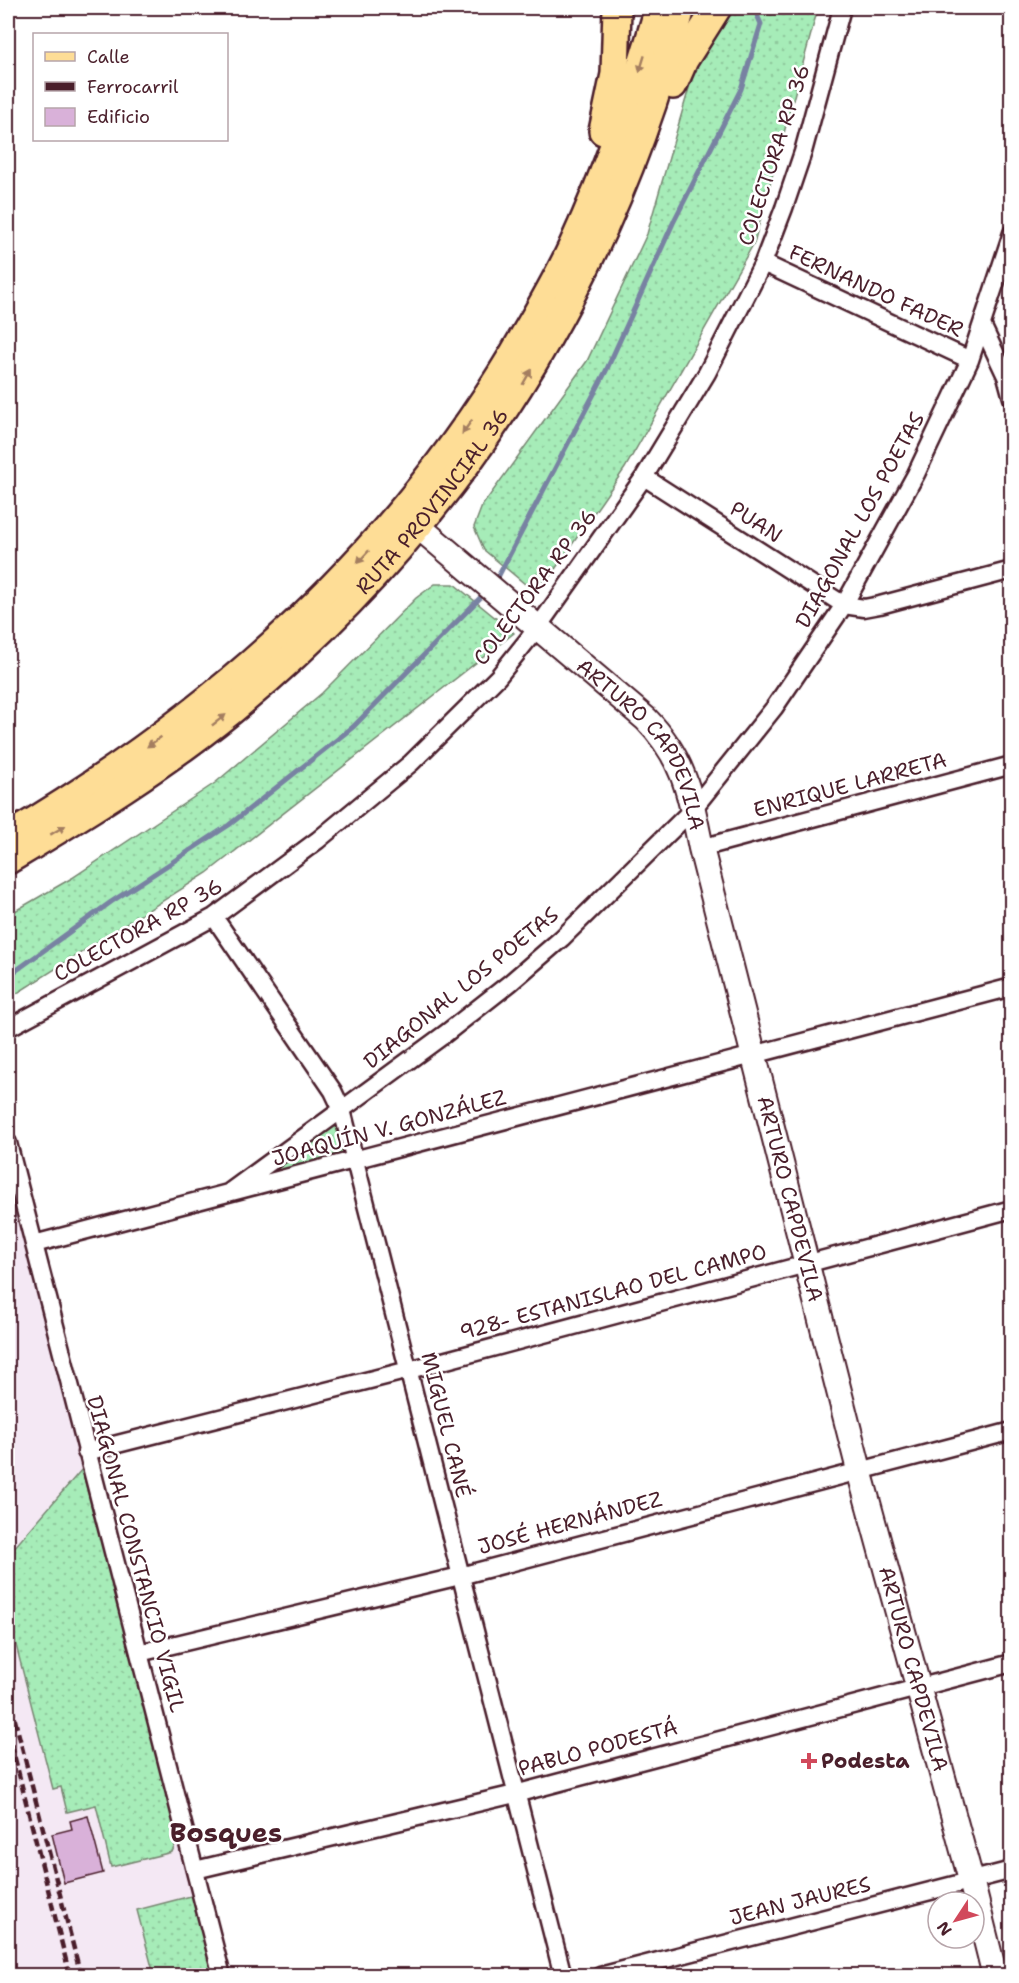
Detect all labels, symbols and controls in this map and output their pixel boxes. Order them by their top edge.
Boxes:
legend [33,33,228,141]
text: Calle [87,45,130,69]
one-way arrow [637,55,646,73]
street label: COLECTORA RP 36 [731,61,817,249]
text: Ferrocarril [87,75,179,99]
text: Edificio [87,105,150,129]
street label: FERNANDO FADER [784,238,968,344]
one-way arrow [521,369,532,385]
street label: RUTA PROVINCIAL 36 [350,403,515,601]
street label: DIAGONAL LOS POETAS [789,407,931,633]
one-way arrow [461,418,473,434]
street label: PUAN [724,495,788,549]
street label: COLECTORA RP 36 [467,503,603,671]
one-way arrow [356,550,370,565]
street label: ARTURO CAPDEVILA [571,652,711,833]
one-way arrow [211,714,227,727]
one-way arrow [146,736,162,747]
street label: ENRIQUE LARRETA [750,746,950,824]
one-way arrow [50,824,66,835]
street label: COLECTORA RP 36 [48,872,228,988]
street label: DIAGONAL LOS POETAS [358,901,564,1075]
street label: JOAQUÍN V. GONZÁLEZ [269,1082,509,1173]
street label: ARTURO CAPDEVILA [751,1093,830,1305]
street label: 928- ESTANISLAO DEL CAMPO [456,1237,770,1347]
street label: MIGUEL CANÉ [414,1349,479,1501]
street label: DIAGONAL CONSTANCIO VIGIL [80,1392,192,1716]
street label: JOSÉ HERNÁNDEZ [475,1484,665,1561]
street label: ARTURO CAPDEVILA [872,1563,955,1775]
street label: PABLO PODESTÁ [515,1712,681,1783]
place label: Podesta [821,1747,910,1775]
marker: Podesta [802,1754,816,1768]
district label: Bosques [170,1814,282,1851]
street label: JEAN JAURES [727,1870,873,1932]
north arrow [926,1890,986,1950]
text: N [932,1917,956,1940]

